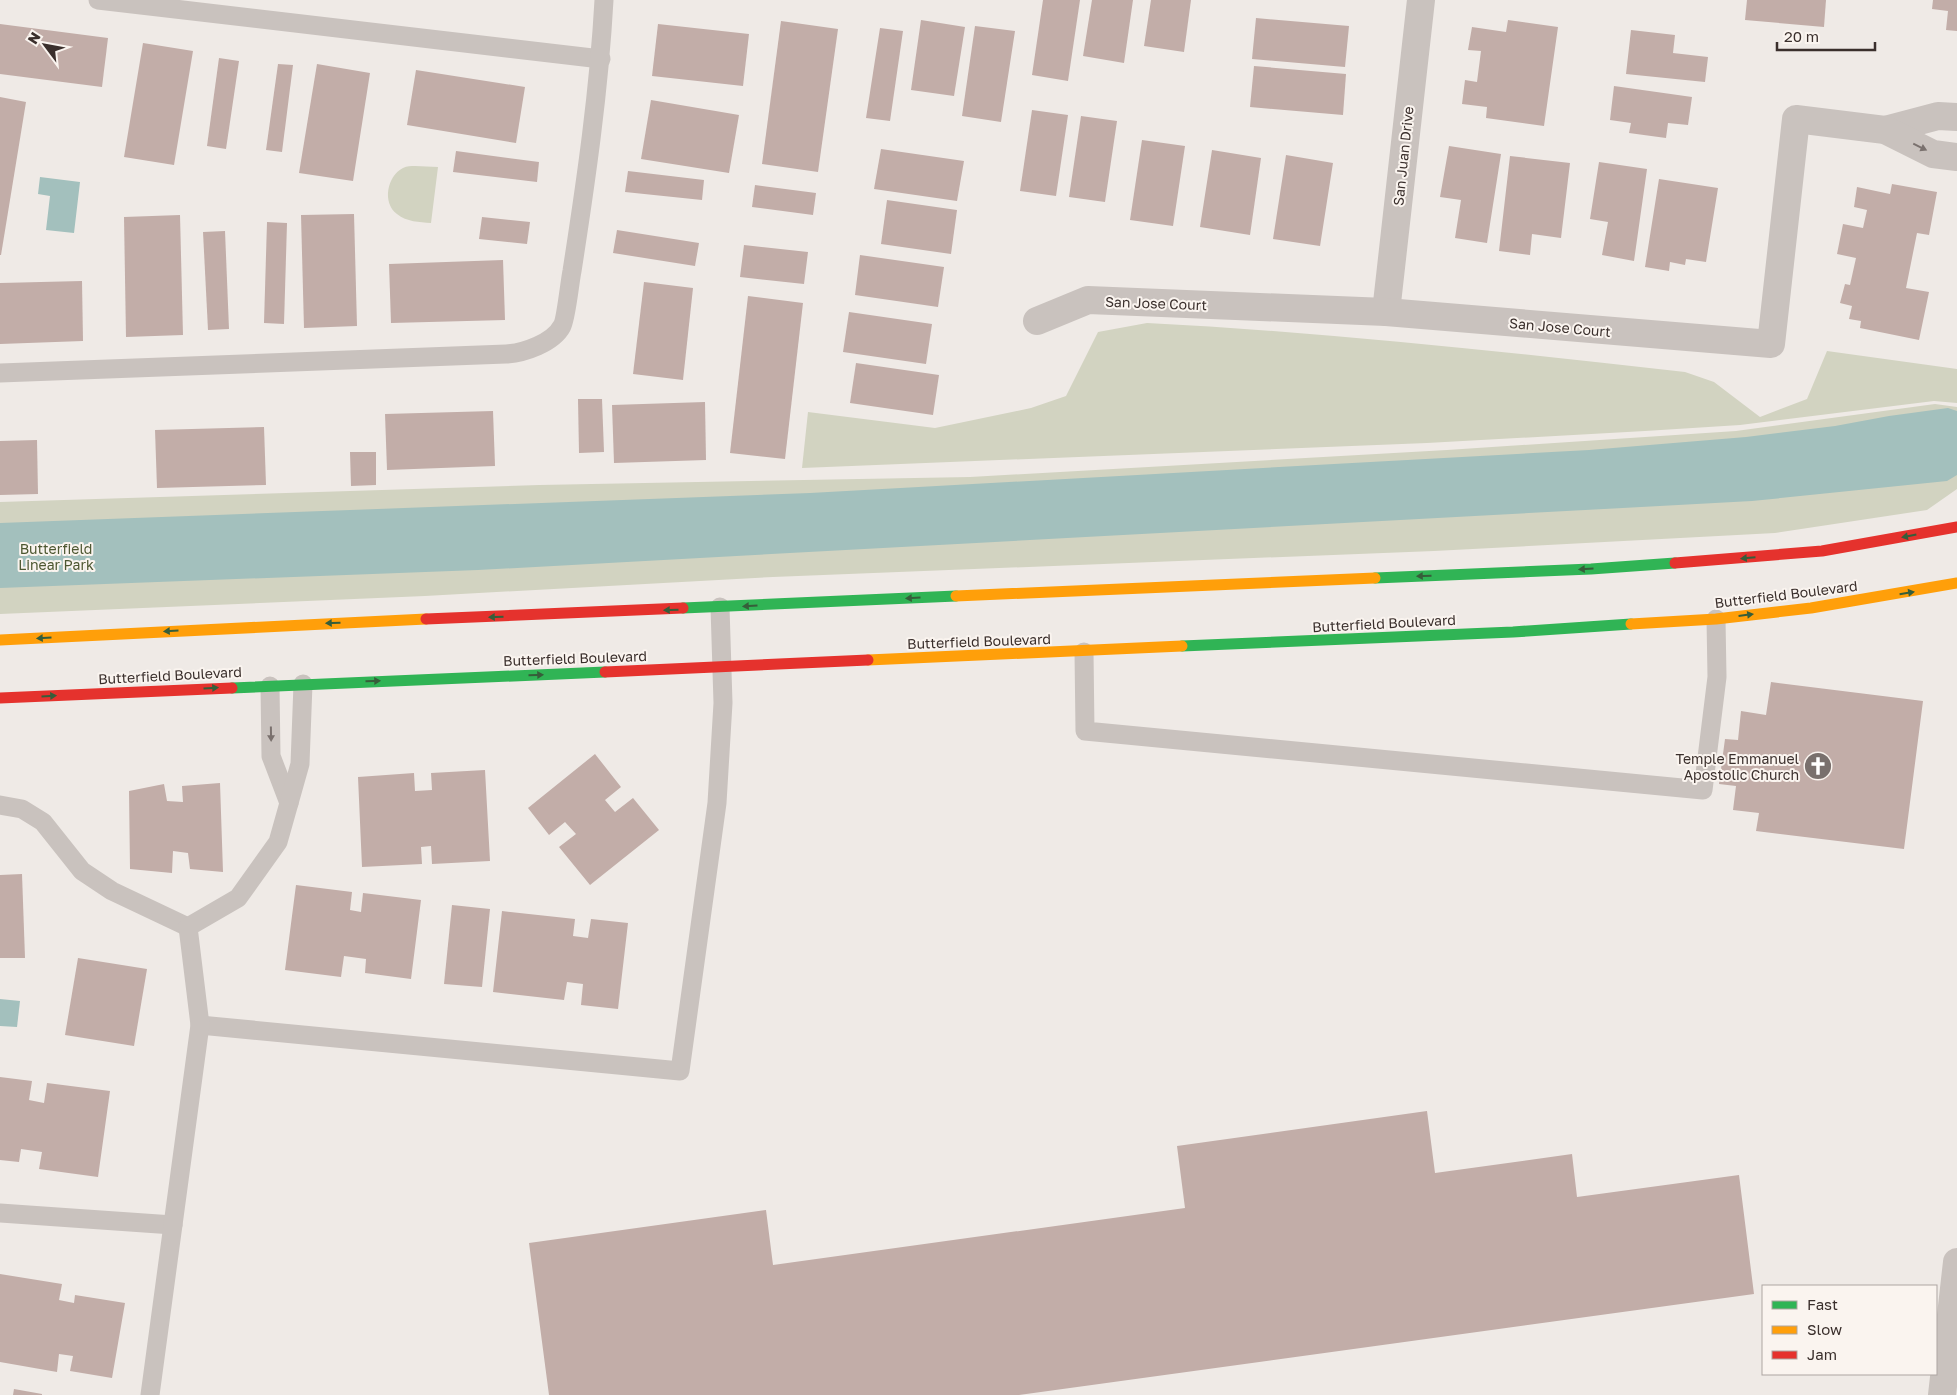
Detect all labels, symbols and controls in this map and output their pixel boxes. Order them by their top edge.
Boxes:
north arrow [20,20,70,70]
scale bar [1777,20,1874,52]
text: 20 m [1784,27,1819,45]
text: N [24,29,44,47]
street label: San Juan Drive [1389,105,1417,207]
one-way arrow [1913,143,1927,151]
street label: San Jose Court [1105,293,1207,313]
street label: San Jose Court [1508,314,1612,340]
one-way arrow [1901,533,1917,541]
park label: Butterfield Linear Park [18,540,94,573]
one-way arrow [1740,554,1756,562]
one-way arrow [1578,565,1594,573]
one-way arrow [1416,572,1432,580]
street label: Butterfield Boulevard [1714,577,1858,611]
one-way arrow [1900,588,1916,596]
one-way arrow [904,595,920,603]
one-way arrow [742,602,758,610]
one-way arrow [663,606,679,614]
street label: Butterfield Boulevard [1312,611,1456,635]
one-way arrow [1739,611,1755,619]
one-way arrow [487,613,503,621]
one-way arrow [325,619,341,627]
one-way arrow [163,628,179,636]
street label: Butterfield Boulevard [907,630,1051,652]
one-way arrow [36,634,52,642]
street label: Butterfield Boulevard [503,647,647,669]
street label: Butterfield Boulevard [98,663,242,687]
one-way arrow [528,670,544,678]
one-way arrow [366,677,382,685]
one-way arrow [203,684,219,692]
one-way arrow [41,691,57,699]
one-way arrow [267,727,275,743]
place label: Temple Emmanuel Apostolic Church [1676,750,1799,783]
church icon: Temple Emmanuel Apostolic Church [1803,751,1833,781]
legend [1762,1285,1937,1375]
text: Fast [1807,1295,1838,1313]
text: Slow [1807,1320,1842,1338]
text: Jam [1807,1345,1837,1363]

